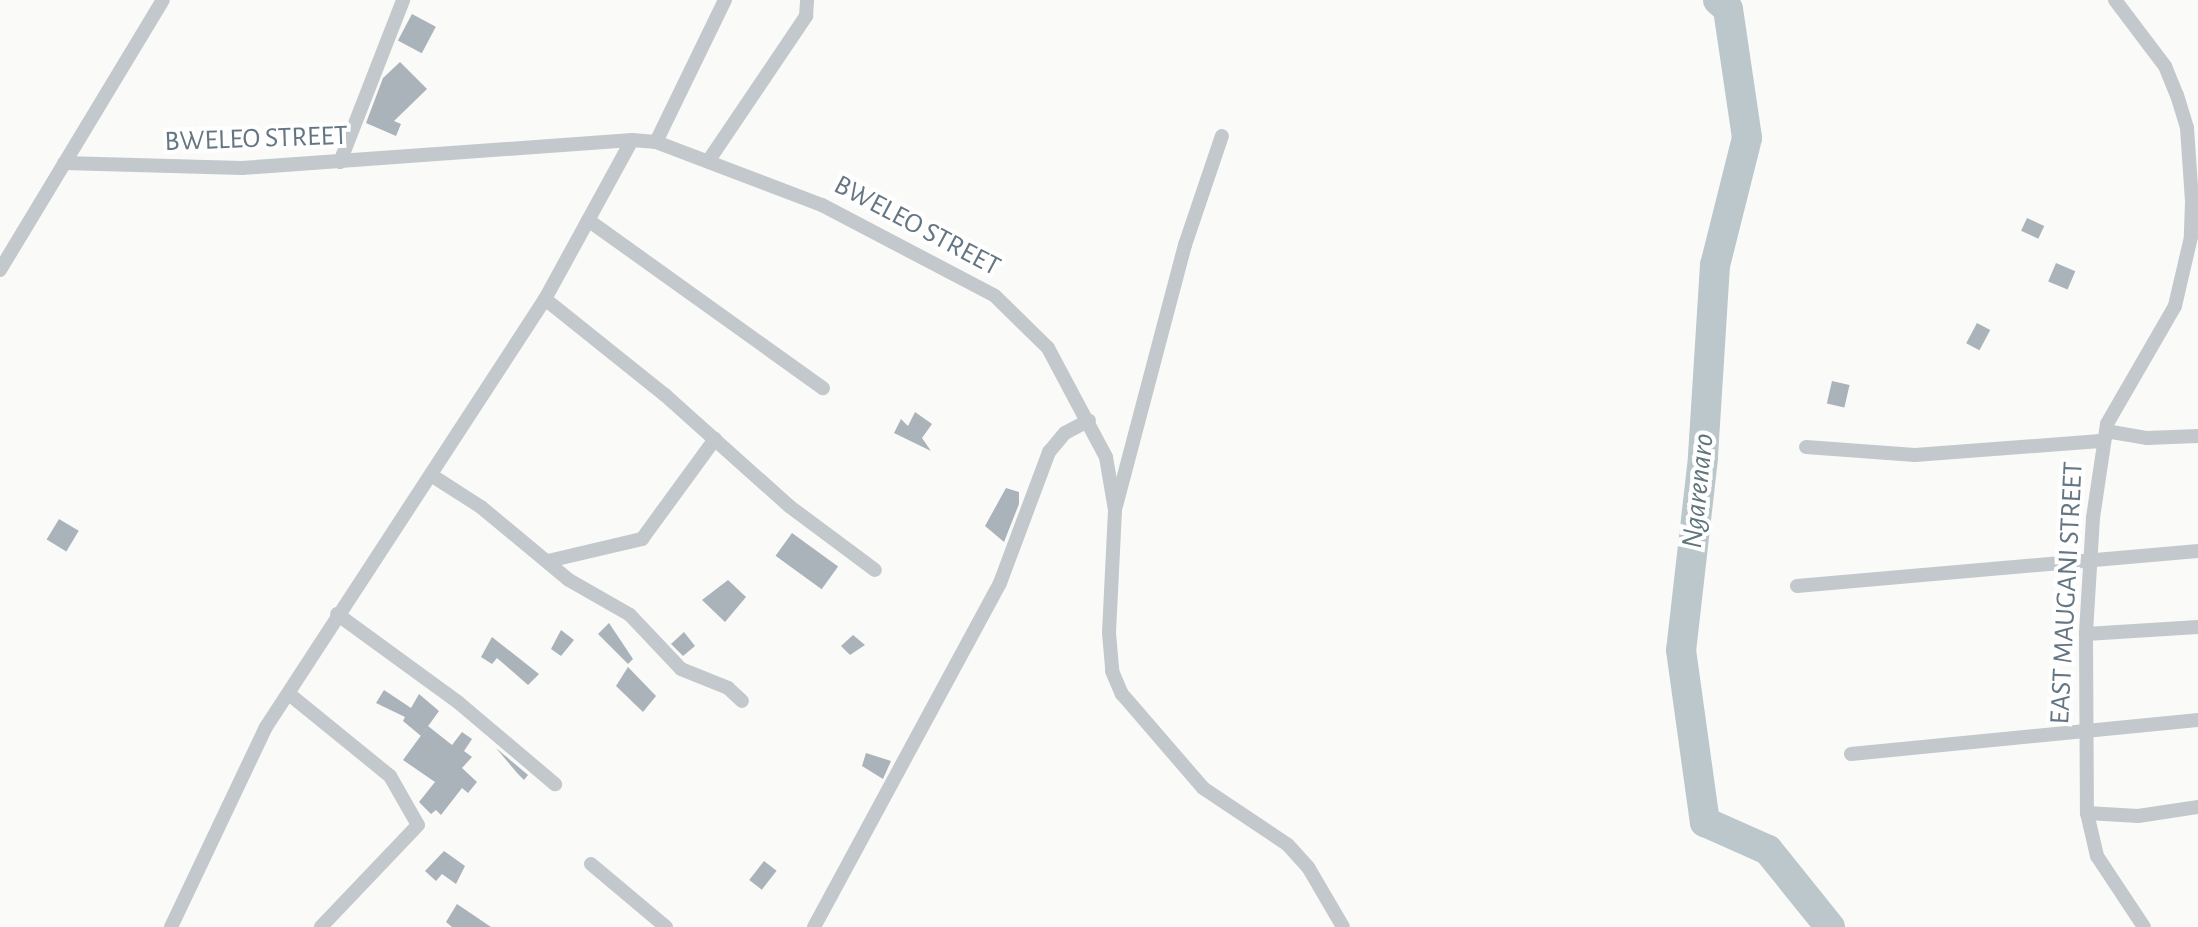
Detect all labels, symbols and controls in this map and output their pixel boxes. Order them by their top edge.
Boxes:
street label: BWELEO STREET [164,119,348,159]
street label: BWELEO STREET [828,168,1006,284]
water label: Ngarenaro [1674,432,1722,550]
street label: EAST MAUGANI STREET [2043,461,2091,725]

